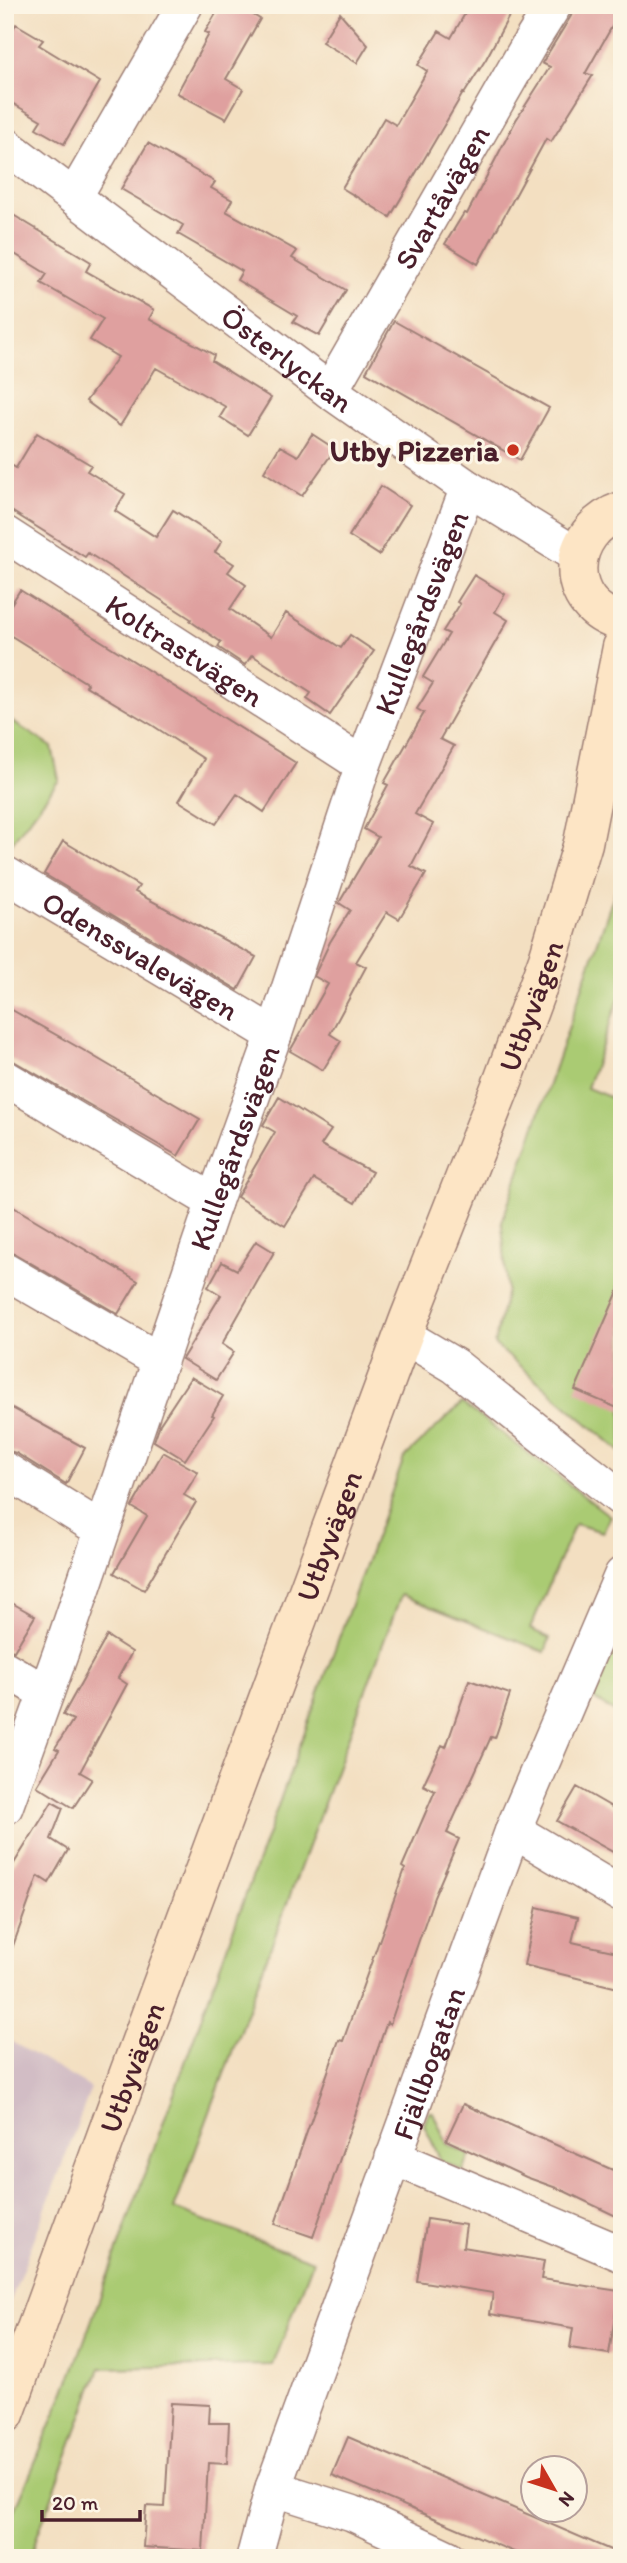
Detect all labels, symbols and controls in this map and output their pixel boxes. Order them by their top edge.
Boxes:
street label: Svartåvägen [386,118,498,276]
street label: Österlyckan [214,297,360,420]
place label: Utby Pizzeria [330,432,499,469]
marker: Utby Pizzeria [505,442,521,458]
street label: Kullegårdsvägen [365,505,476,720]
street label: Koltrastvägen [99,585,271,715]
street label: Odenssvalevägen [36,882,246,1028]
street label: Utbyvägen [490,936,571,1077]
street label: Kullegårdsvägen [181,1040,287,1255]
street label: Utbyvägen [287,1465,370,1606]
street label: Fjällbogatan [383,1981,473,2145]
street label: Utbyvägen [90,1997,172,2138]
north arrow [518,2454,588,2524]
scale bar [42,2479,140,2523]
text: N [554,2487,580,2512]
text: 20 m [52,2490,99,2515]

